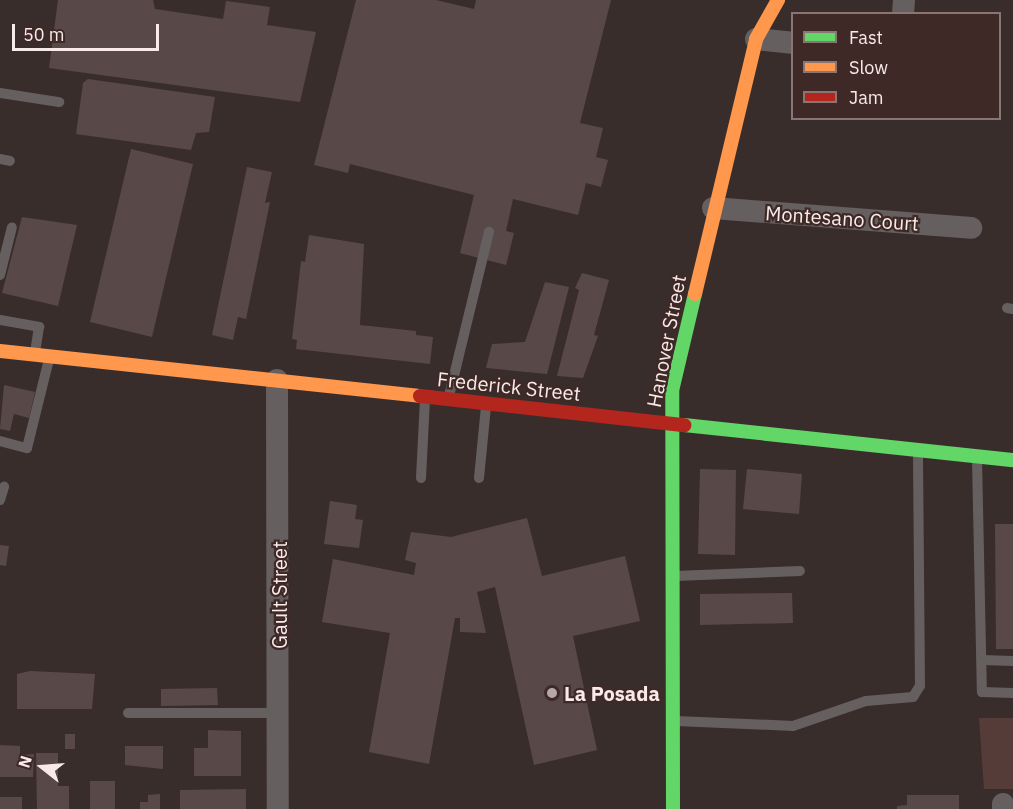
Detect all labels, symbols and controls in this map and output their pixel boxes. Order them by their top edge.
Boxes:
scale bar [15,12,162,50]
legend [791,12,1001,120]
text: 50 m [23,23,65,46]
text: Fast [849,26,883,49]
text: Slow [849,56,888,79]
text: Jam [849,86,884,109]
street label: Montesano Court [764,201,920,235]
street label: Hanover Street [641,273,691,409]
street label: Frederick Street [436,367,582,405]
street label: Gault Street [267,541,291,649]
place label: La Posada [564,681,660,705]
marker: La Posada [545,686,559,700]
north arrow [12,737,72,797]
text: N [14,753,36,770]

